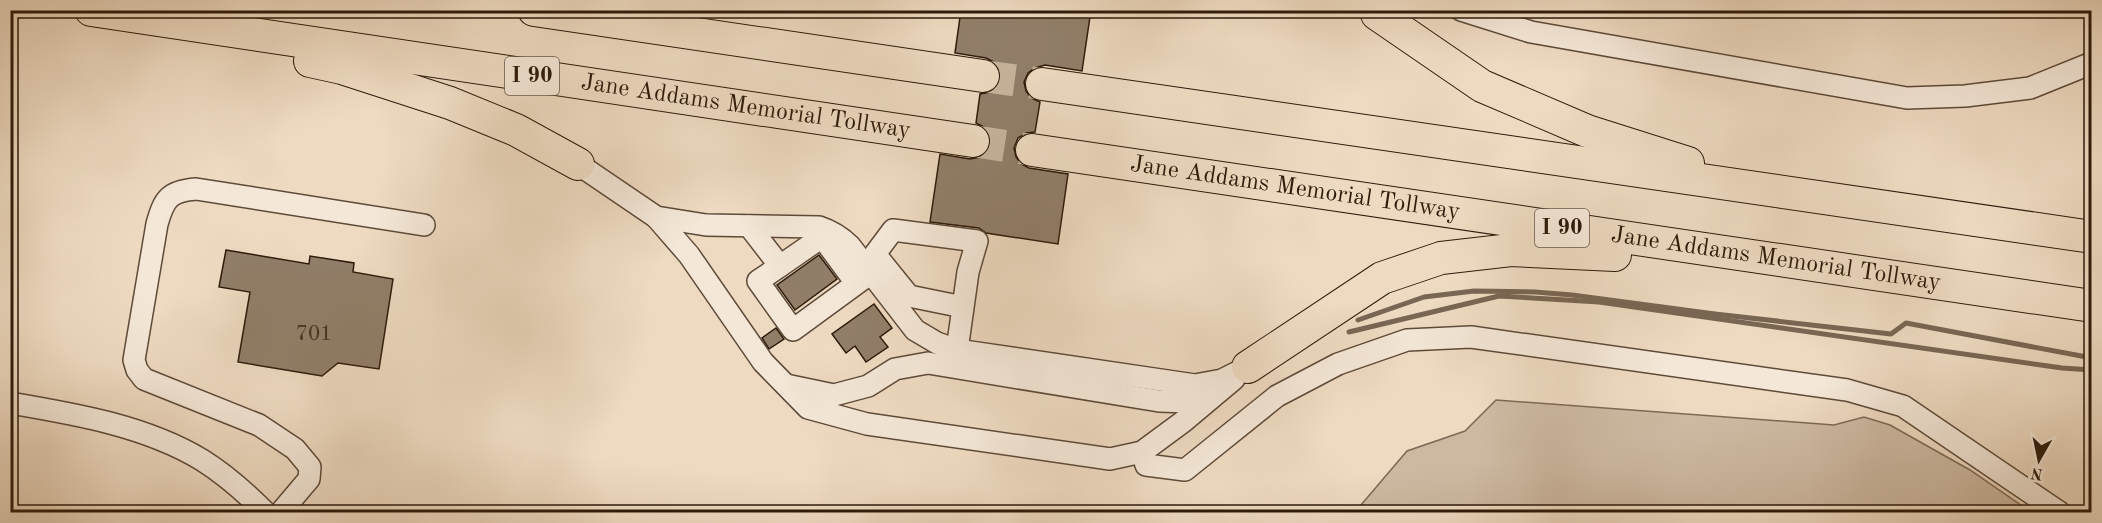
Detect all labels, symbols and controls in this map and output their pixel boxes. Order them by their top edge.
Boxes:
road number: I 90 [505,57,559,95]
street label: Jane Addams Memorial Tollway [579,71,913,144]
street label: Jane Addams Memorial Tollway [1129,153,1462,225]
road number: I 90 [1535,209,1589,247]
street label: Jane Addams Memorial Tollway [1609,223,1943,296]
house number: 701 [296,324,332,345]
north arrow [2009,430,2069,490]
text: N [2029,464,2044,482]

